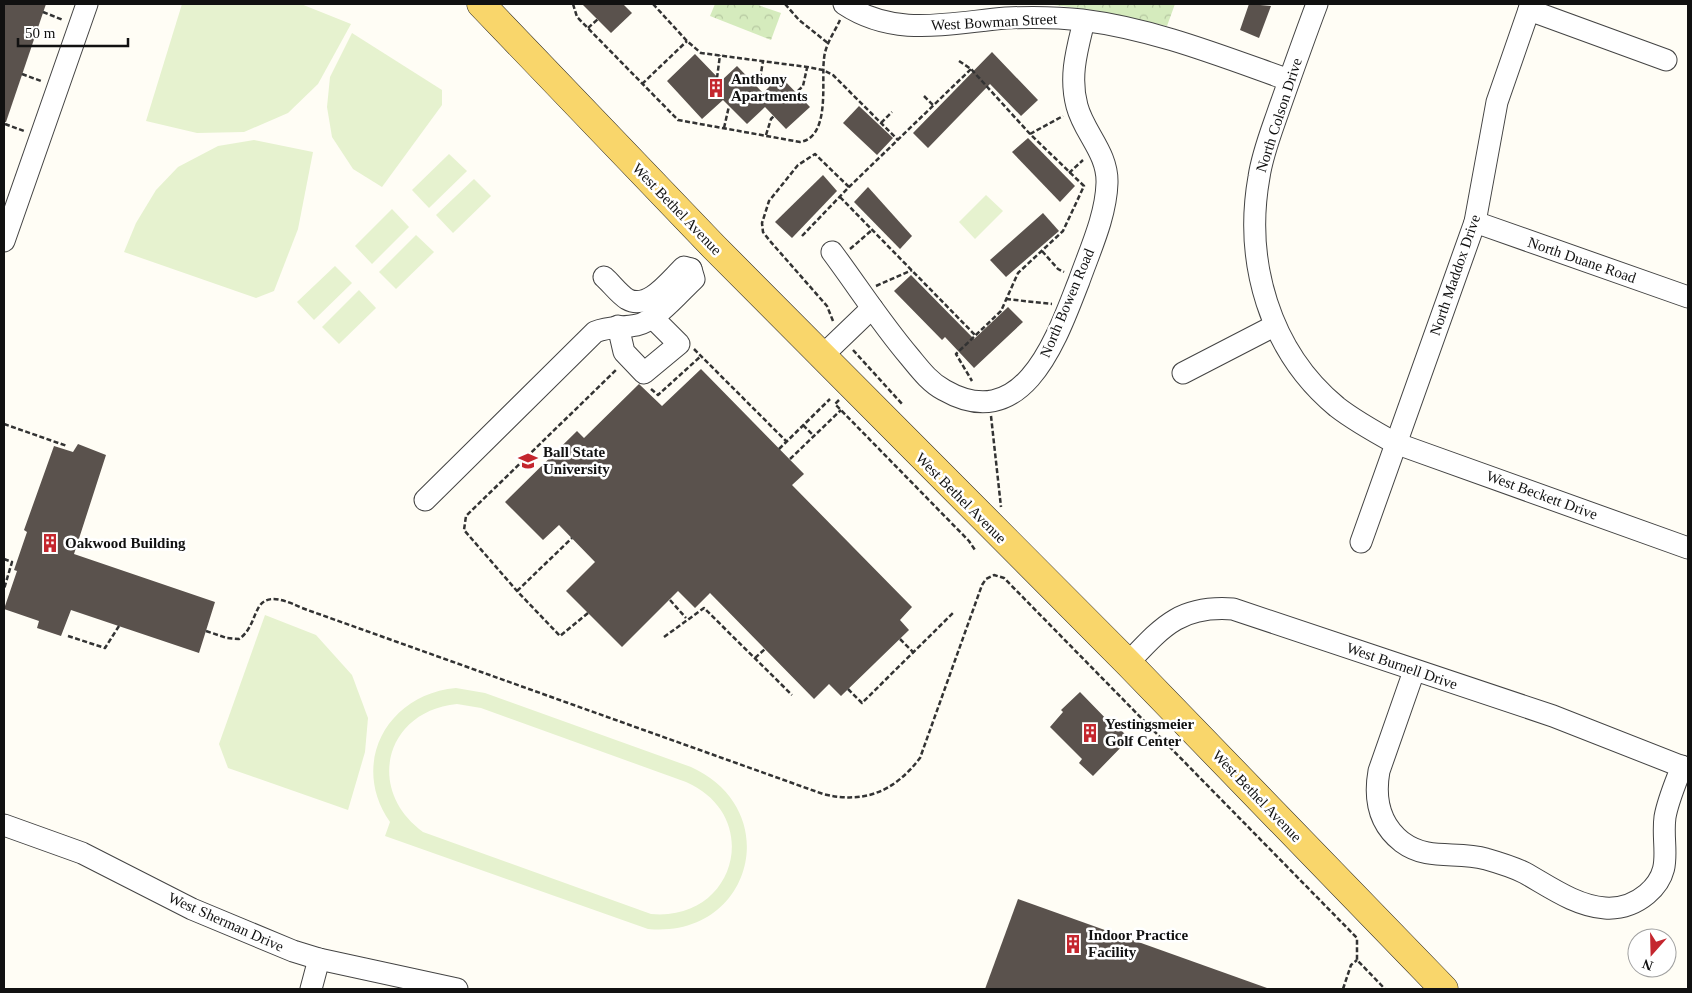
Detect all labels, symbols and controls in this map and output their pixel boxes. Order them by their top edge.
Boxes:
street label: West Bowman Street [931,11,1058,33]
scale bar [18,15,128,47]
text: 50 m [25,25,56,41]
street label: North Colson Drive [1253,56,1305,174]
place label: Anthony Apartments [731,71,808,104]
building icon: Anthony Apartments [705,77,727,99]
street label: West Bethel Avenue [629,160,725,258]
street label: North Maddox Drive [1427,212,1483,337]
street label: North Duane Road [1526,234,1639,286]
street label: North Bowen Road [1037,246,1097,360]
place label: Ball State University [543,444,610,477]
school or university icon: Ball State University [517,450,539,472]
street label: West Bethel Avenue [913,450,1010,547]
street label: West Beckett Drive [1484,467,1600,523]
building icon: Oakwood Building [39,532,61,554]
place label: Oakwood Building [65,535,186,551]
street label: West Burnell Drive [1344,640,1460,693]
place label: Yestingsmeier Golf Center [1105,716,1194,749]
building icon: Yestingsmeier Golf Center [1079,722,1101,744]
street label: West Bethel Avenue [1209,747,1305,845]
street label: West Sherman Drive [166,889,286,955]
place label: Indoor Practice Facility [1088,927,1188,960]
north arrow [1627,928,1677,978]
building icon: Indoor Practice Facility [1062,933,1084,955]
text: N [1640,956,1655,974]

